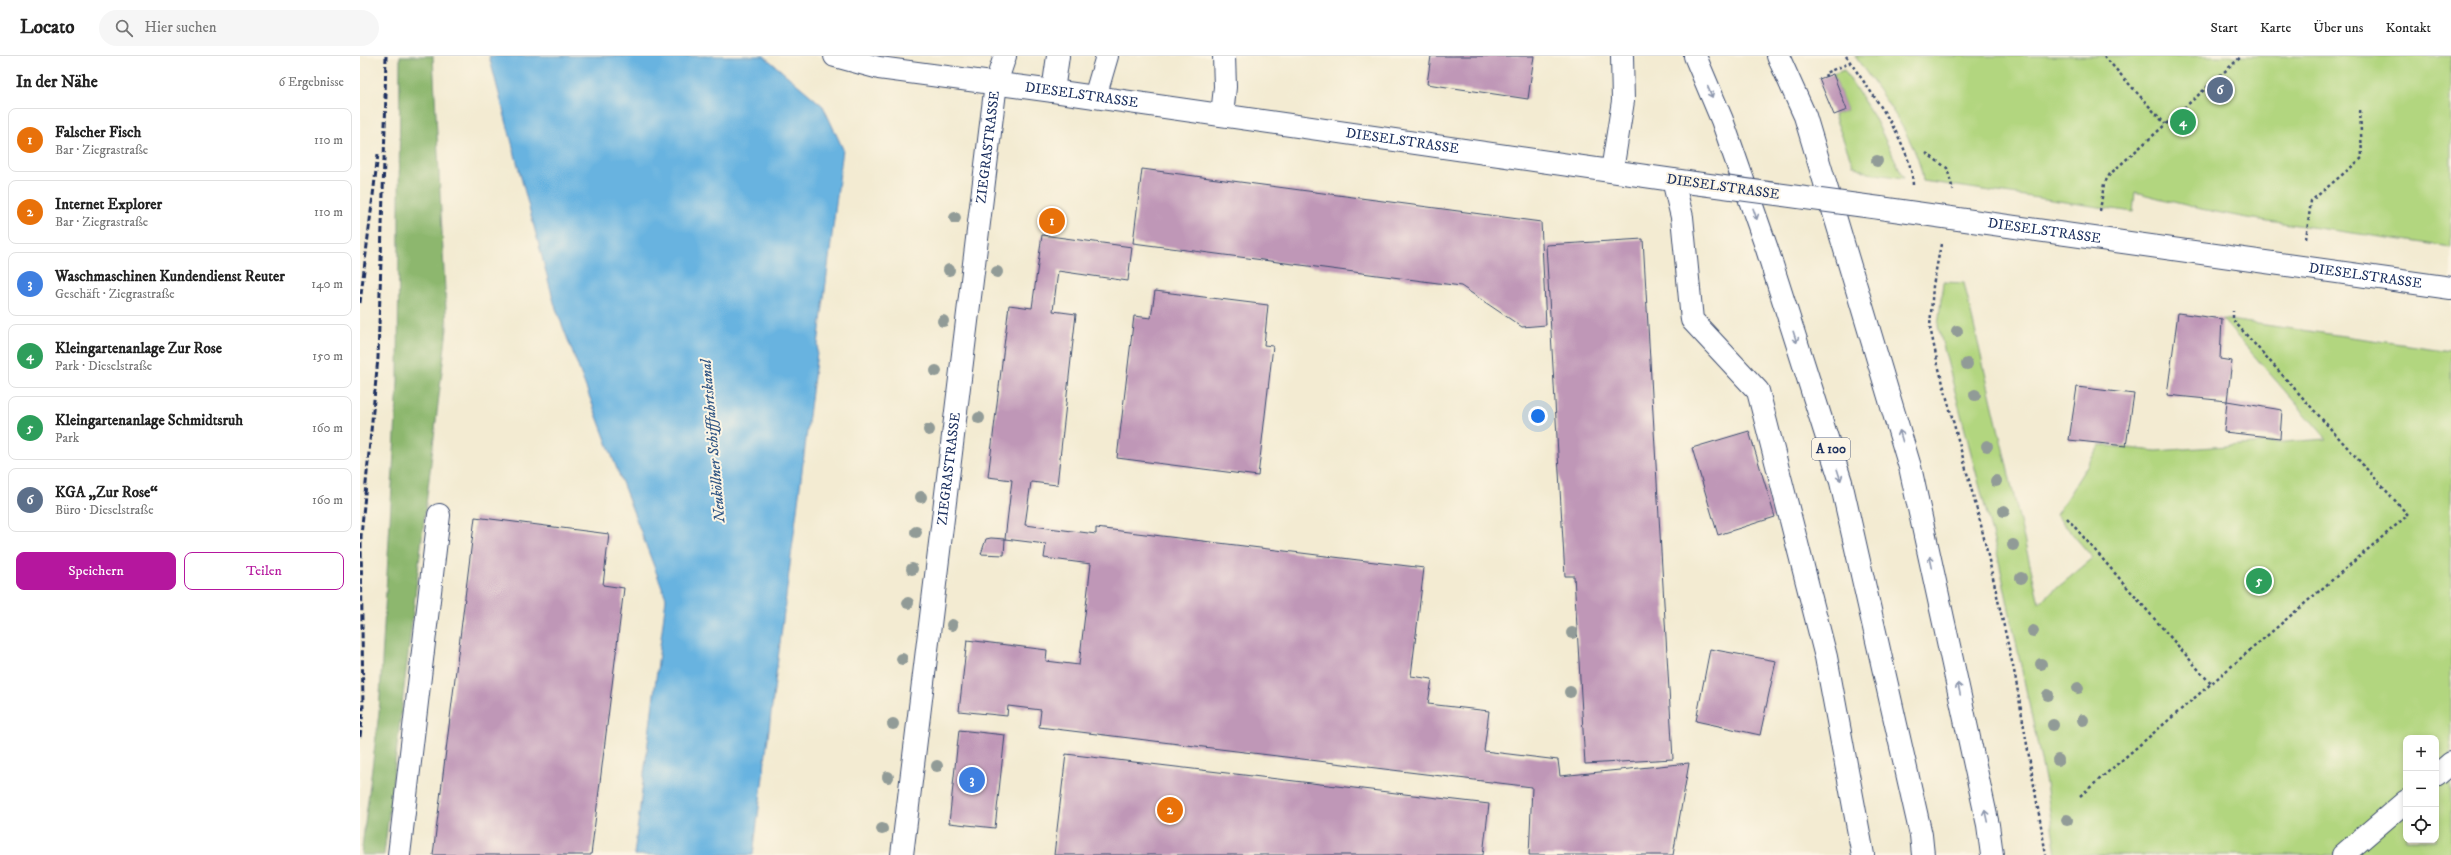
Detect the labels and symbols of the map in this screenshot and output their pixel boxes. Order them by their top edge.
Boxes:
pin: 6 [2207,75,2233,105]
street label: DIESELSTRASSE [1024,78,1139,112]
one-way arrow [1707,85,1714,97]
street label: ZIEGRASTRASSE [972,90,1004,205]
pin: 4 [2170,107,2196,137]
street label: DIESELSTRASSE [1345,124,1460,158]
street label: DIESELSTRASSE [1665,170,1781,204]
pin: 1 [1039,206,1065,236]
one-way arrow [1751,207,1759,219]
street label: DIESELSTRASSE [1987,214,2102,248]
street label: DIESELSTRASSE [2307,259,2423,293]
one-way arrow [1792,331,1799,344]
water label: Neuköllner Schifffahrtskanal [696,357,730,524]
your location [1528,406,1548,426]
street label: ZIEGRASTRASSE [933,411,965,526]
one-way arrow [1897,430,1904,443]
road number: A 100 [1812,438,1850,460]
one-way arrow [1836,468,1843,481]
one-way arrow [1926,556,1934,569]
pin: 5 [2246,566,2272,596]
one-way arrow [1954,683,1962,696]
pin: 3 [959,765,985,795]
pin: 2 [1157,795,1183,825]
one-way arrow [1982,810,1990,823]

